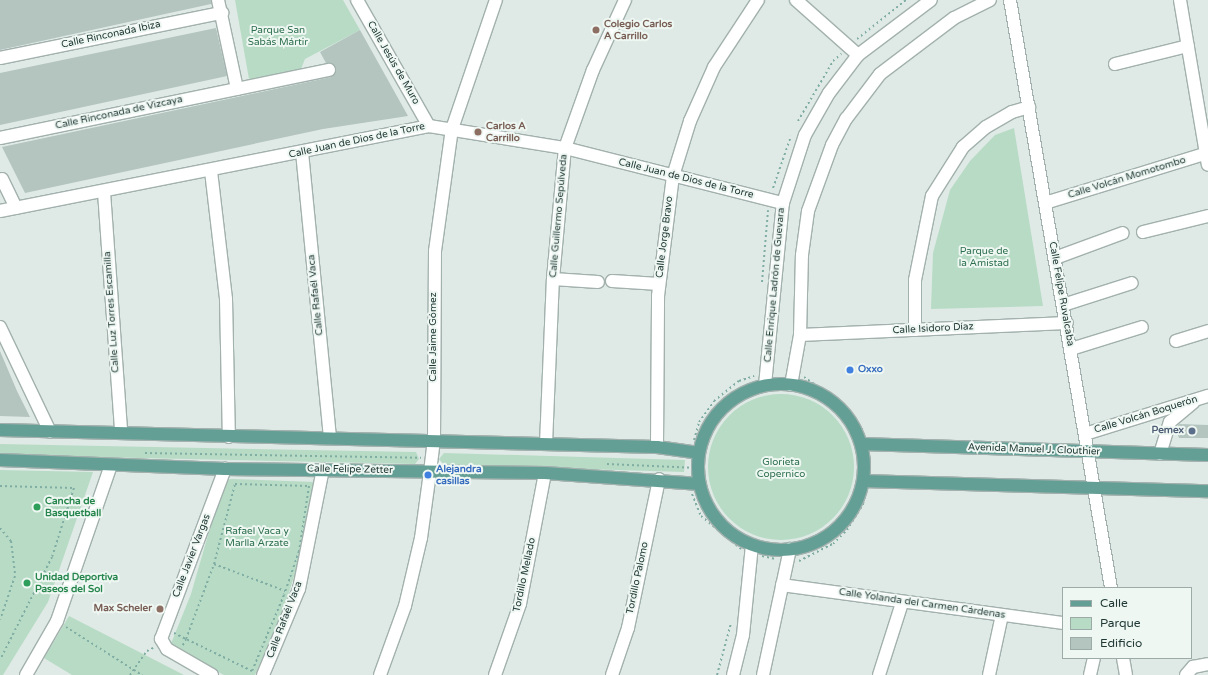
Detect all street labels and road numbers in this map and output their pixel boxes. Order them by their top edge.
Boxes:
street label: Calle Rinconada Ibiza [60,19,162,51]
street label: Calle Jesús de Muro [364,19,422,107]
street label: Calle Rinconada de Vizcaya [54,94,184,132]
street label: Calle Juan de Dios de la Torre [288,121,426,161]
street label: Calle Guillermo Sepúlveda [548,154,570,278]
street label: Calle Volcán Momotombo [1067,154,1187,202]
street label: Calle Juan de Dios de la Torre [617,156,755,202]
street label: Calle Jorge Bravo [654,195,676,279]
street label: Calle Enrique Ladrón de Guevara [762,207,788,363]
street label: Calle Felipe Ruvalcaba [1046,241,1076,347]
street label: Calle Luz Torres Escamilla [102,251,122,373]
street label: Calle Rafaél Vaca [306,254,326,336]
street label: Calle Jaime Gómez [428,292,440,382]
street label: Calle Isidoro Díaz [892,321,974,337]
street label: Calle Volcán Boquerón [1093,394,1199,436]
street label: Avenida Manuel J. Clouthier [968,442,1100,458]
street label: Calle Felipe Zetter [307,463,393,477]
street label: Calle Javier Vargas [171,513,213,599]
street label: Tordillo Mellado [511,537,539,613]
street label: Tordillo Palomo [624,541,652,615]
street label: Calle Rafaél Vaca [265,580,305,660]
street label: Calle Yolanda del Carmen Cárdenas [838,586,1006,622]

